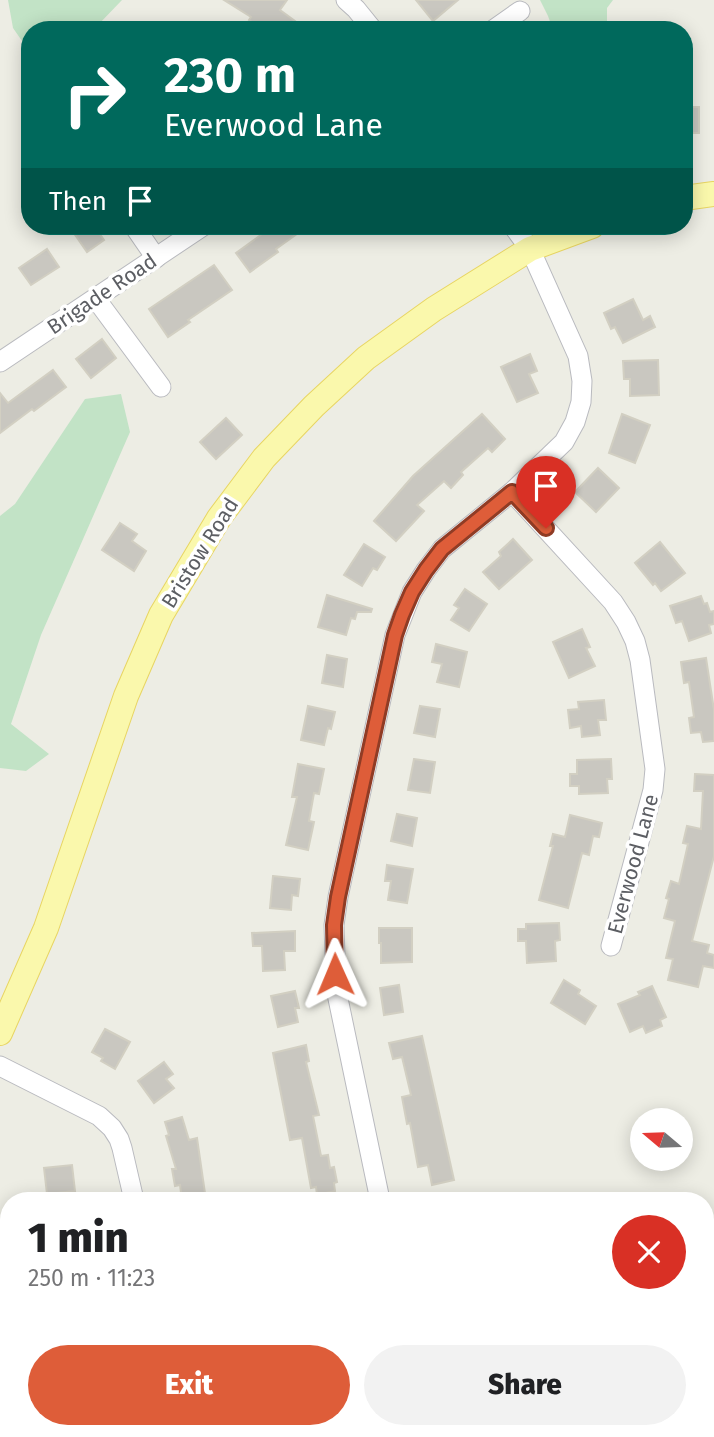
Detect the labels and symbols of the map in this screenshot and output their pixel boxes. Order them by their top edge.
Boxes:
street label: Brigade Road [42,248,162,340]
pin [516,456,576,528]
street label: Bristow Road [156,493,244,613]
street label: Everwood Lane [602,791,664,937]
position arrow [298,937,372,1011]
north arrow [630,1108,693,1171]

